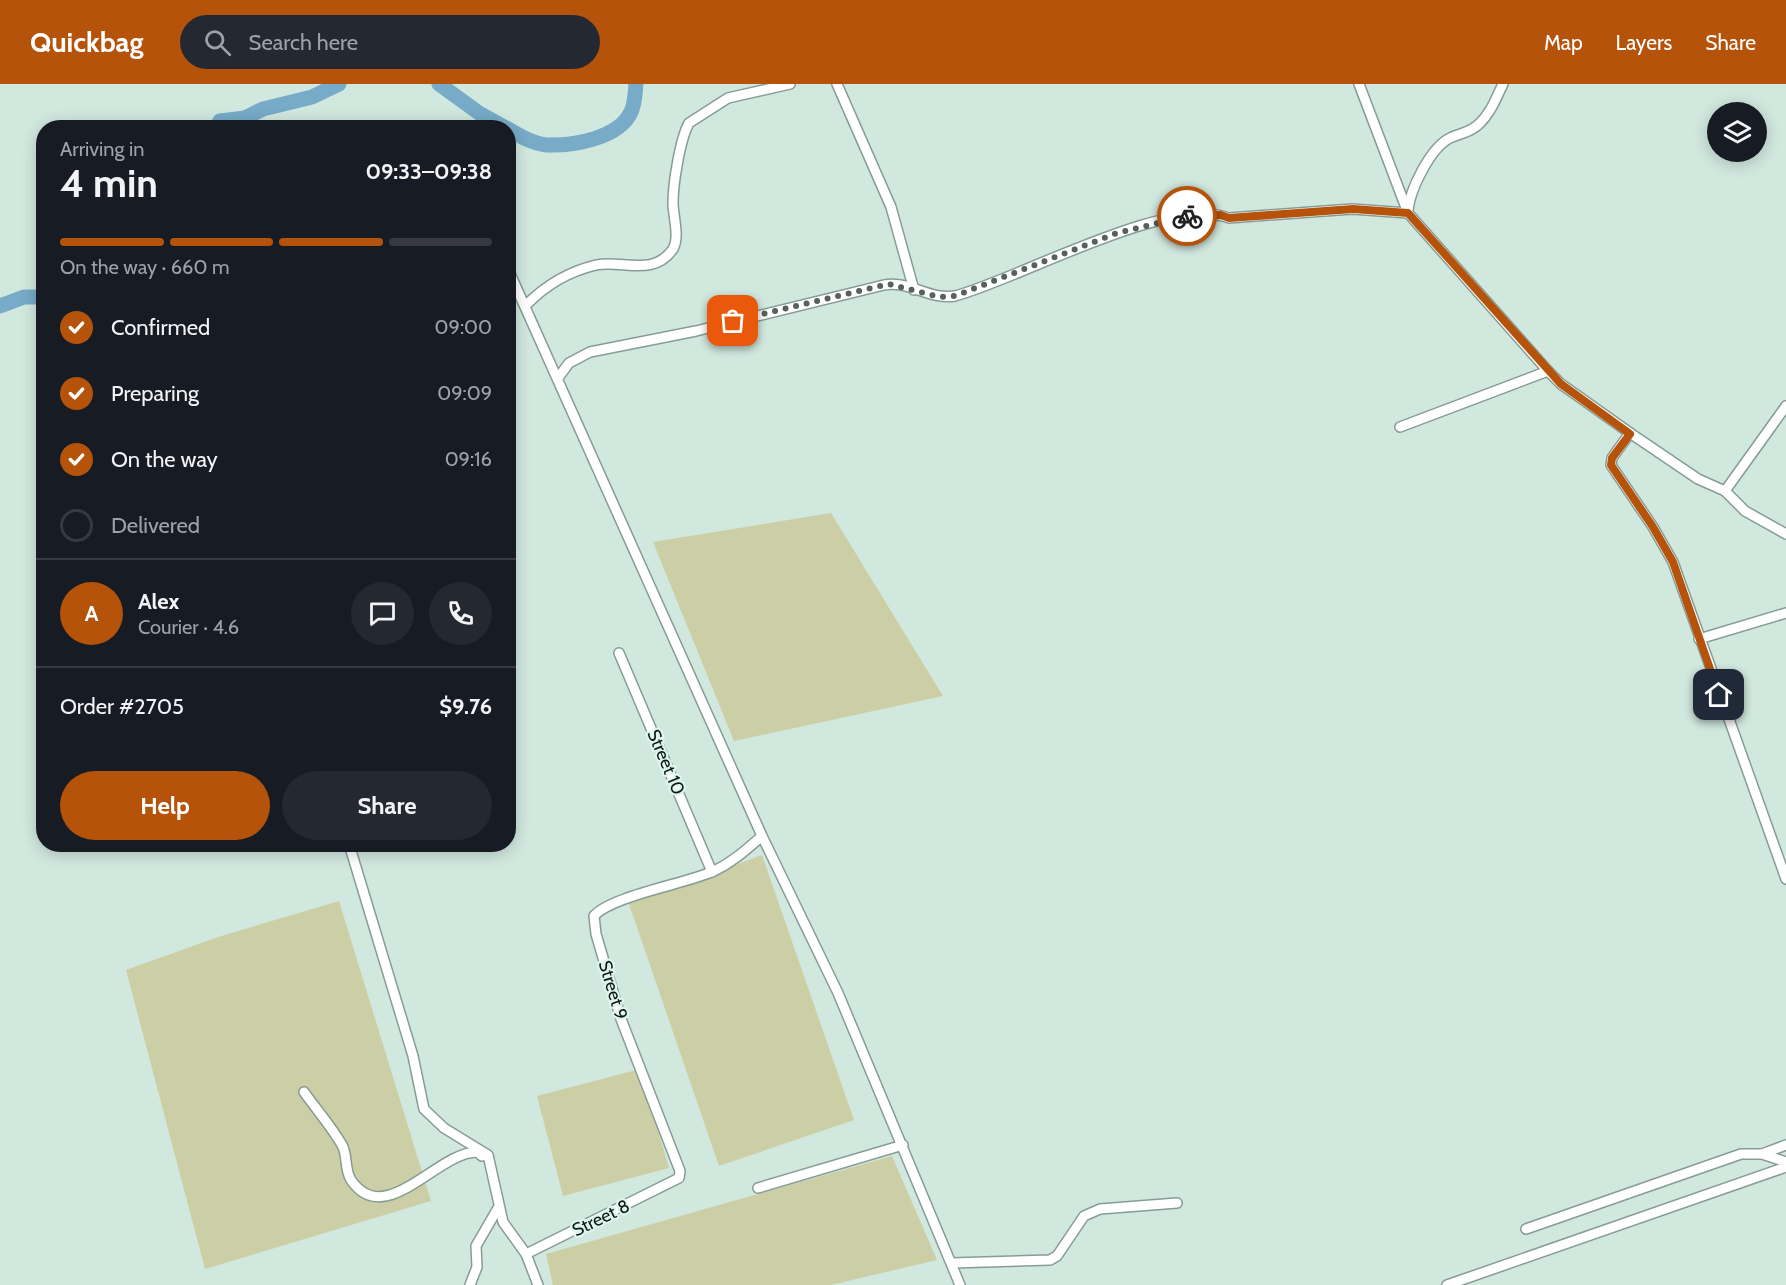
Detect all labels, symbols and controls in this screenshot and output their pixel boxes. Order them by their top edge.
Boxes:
search box [180,15,600,69]
text: Quickbag [30,25,144,59]
icon: search [201,26,234,59]
text: Search here [249,29,358,56]
text: Map [1544,30,1583,55]
text: Layers [1616,30,1672,55]
text: Share [1705,30,1756,55]
map controls [1707,102,1767,162]
button: layers [1707,102,1767,162]
text: Arriving in [60,137,144,161]
text: 09:33–09:38 [365,158,492,185]
text: 4 min [60,159,158,207]
courier [1157,186,1217,246]
icon: bike [1171,200,1204,233]
text: On the way · 660 m [60,255,229,279]
pin [707,295,758,346]
icon: bag [716,304,749,337]
icon: check [60,311,93,344]
text: Confirmed [111,314,210,341]
text: 09:00 [435,315,492,339]
icon: check [60,377,93,410]
text: Preparing [111,380,199,407]
text: 09:09 [437,381,492,405]
icon: check [60,443,93,476]
text: On the way [111,446,218,473]
text: 09:16 [445,447,492,471]
text: Delivered [111,512,200,539]
button: chat [351,582,414,645]
button: phone [429,582,492,645]
text: Alex [138,588,179,615]
text: A [85,600,98,627]
text: Courier · 4.6 [138,615,239,639]
pin [1693,669,1744,720]
icon: home [1702,678,1735,711]
text: Order #2705 [60,693,184,720]
text: $9.76 [439,693,492,720]
street label: Street 10 [642,726,690,798]
button: Help [60,771,270,840]
button: Share [282,771,492,840]
street label: Street 9 [594,958,632,1022]
street label: Street 8 [569,1195,633,1241]

